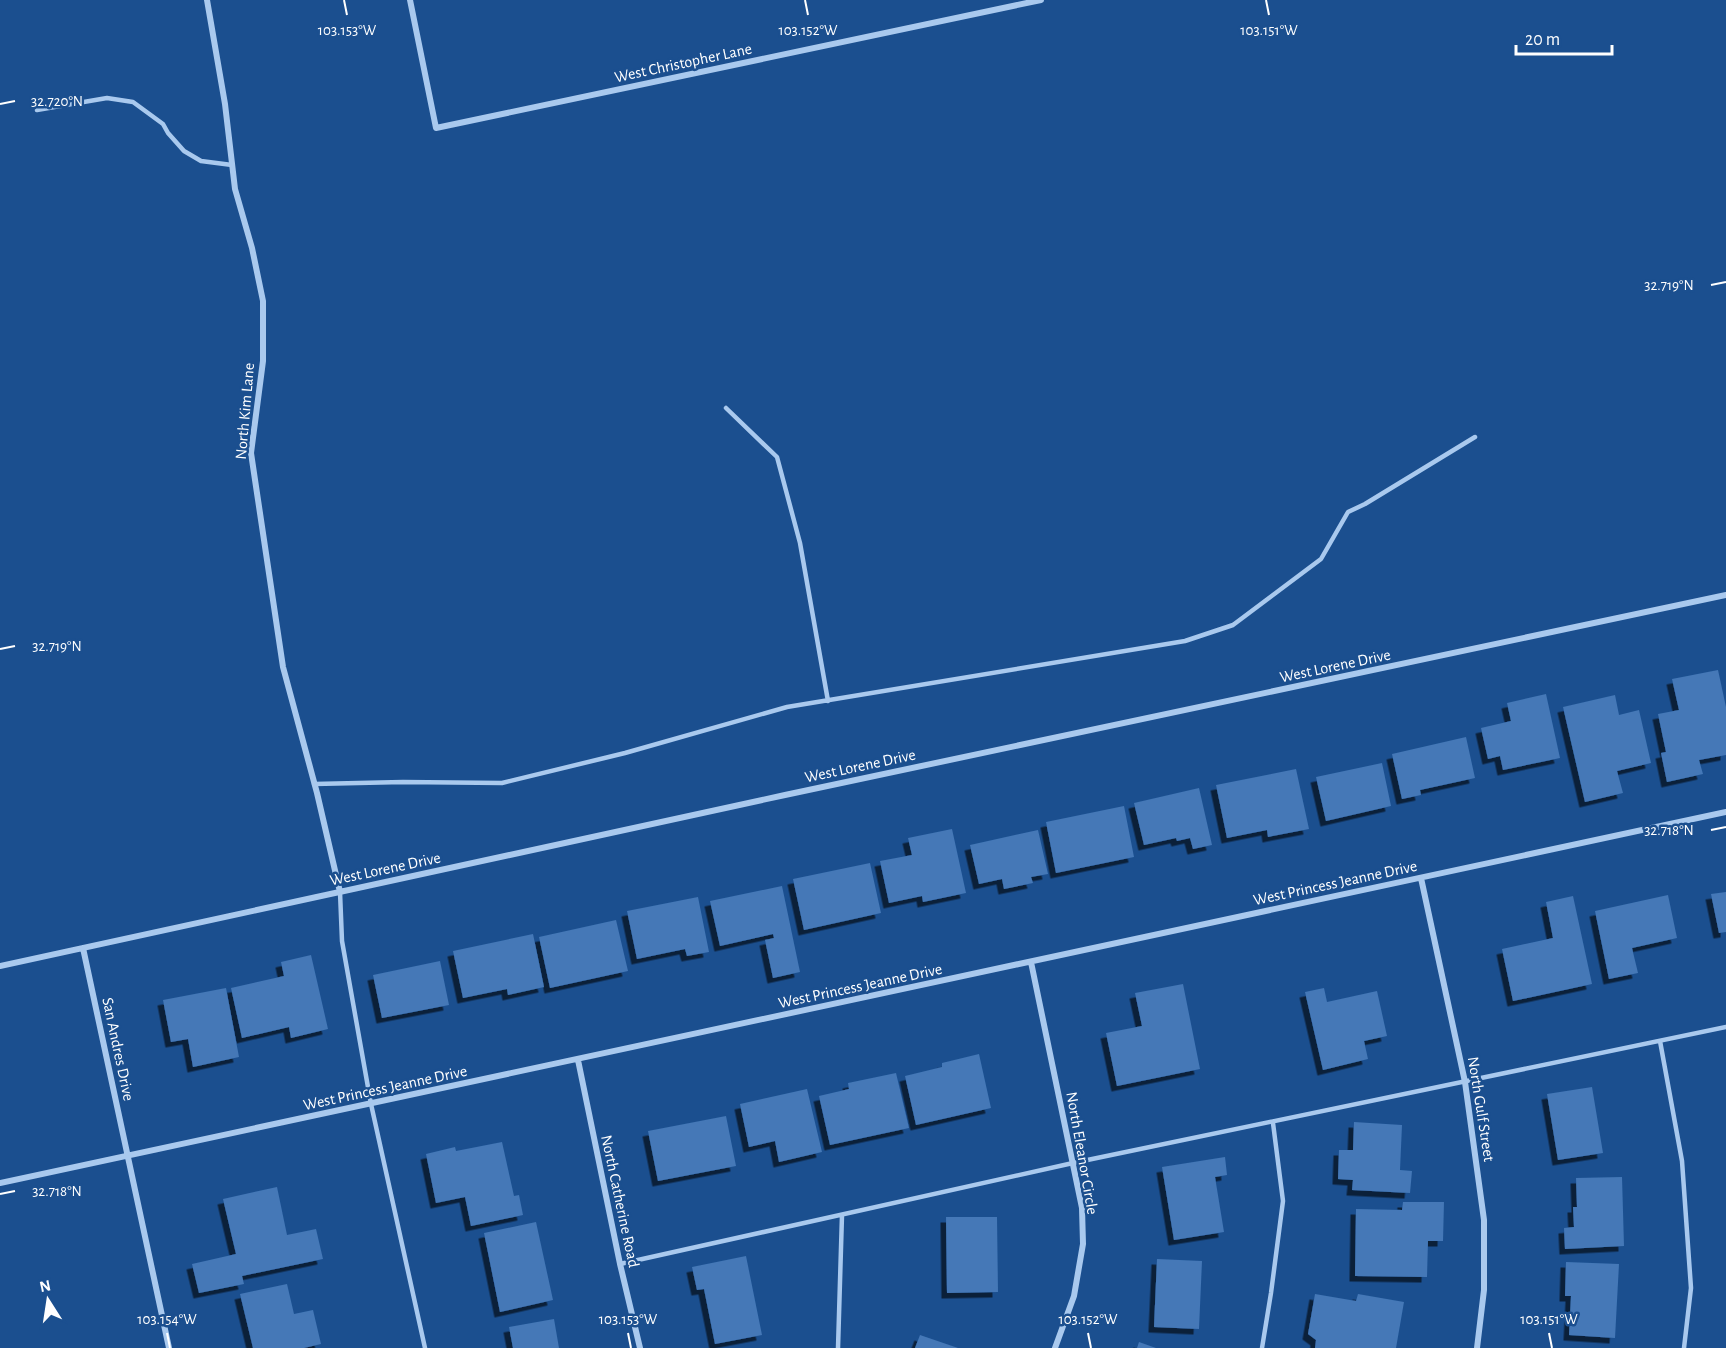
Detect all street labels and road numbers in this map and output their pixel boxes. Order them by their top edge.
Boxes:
street label: West Christopher Lane [613,41,753,85]
street label: North Kim Lane [233,362,257,460]
street label: West Lorene Drive [1278,646,1392,686]
street label: West Lorene Drive [803,746,917,786]
street label: West Lorene Drive [328,849,442,889]
street label: West Princess Jeanne Drive [1252,858,1419,908]
street label: West Princess Jeanne Drive [777,961,944,1011]
street label: San Andres Drive [99,996,137,1102]
street label: North Gulf Street [1465,1056,1497,1163]
street label: West Princess Jeanne Drive [302,1063,469,1113]
street label: North Eleanor Circle [1063,1091,1101,1216]
street label: North Catherine Road [598,1133,642,1269]

